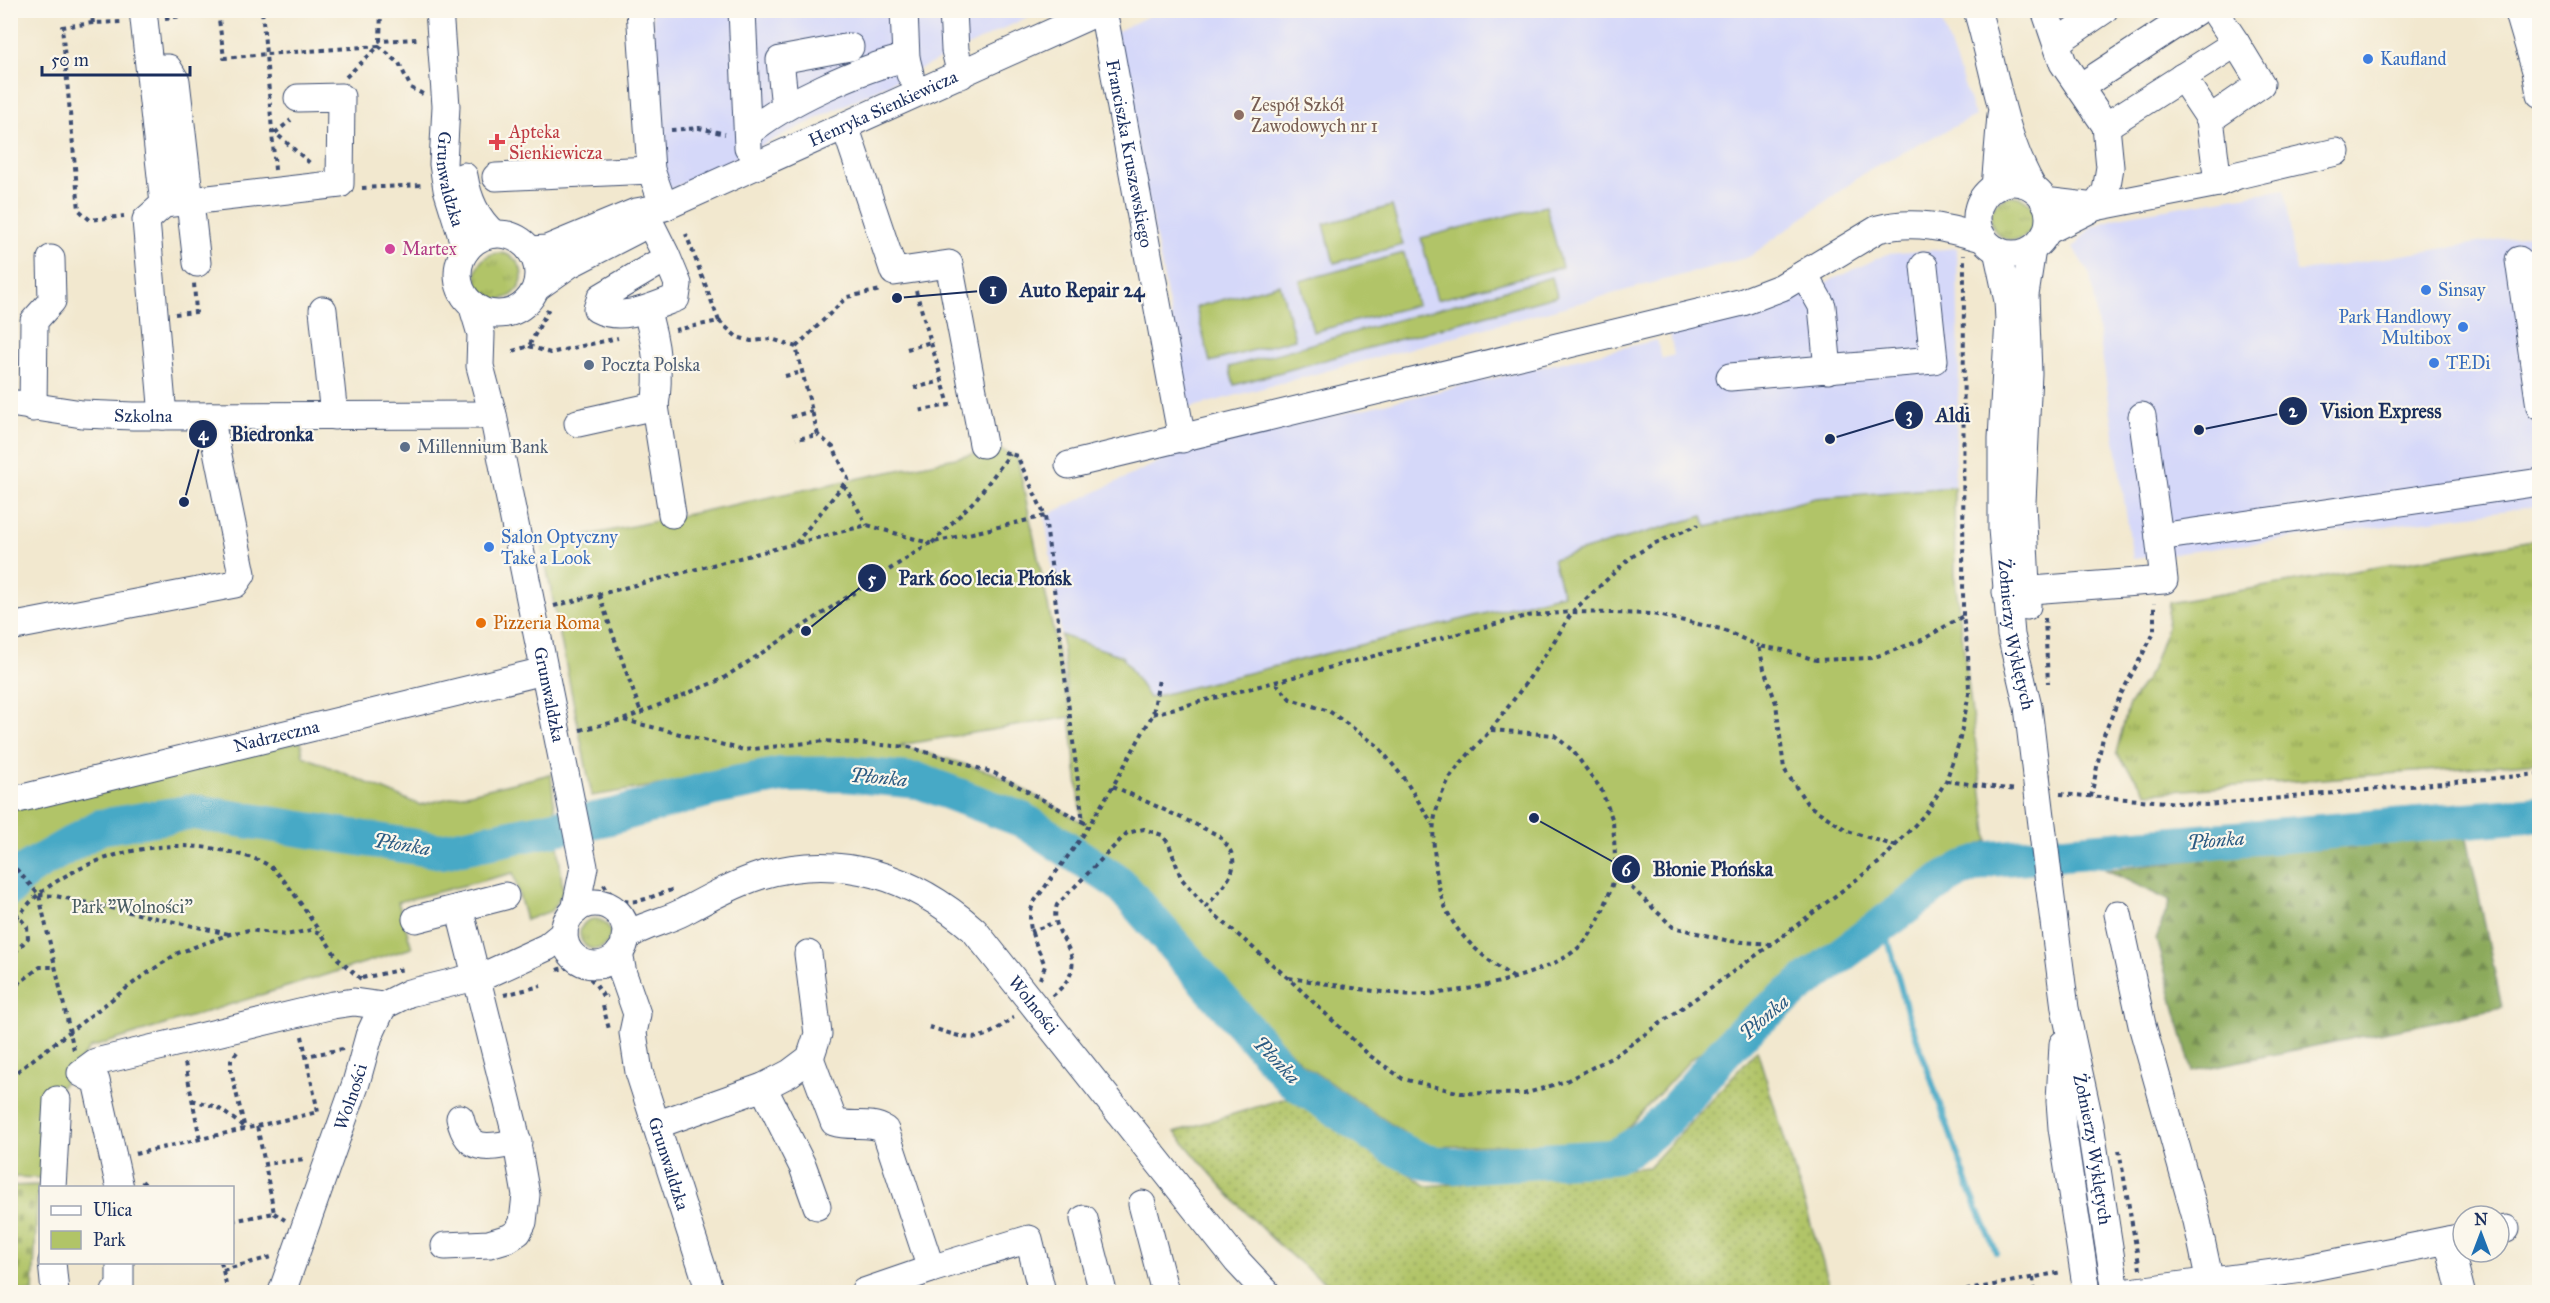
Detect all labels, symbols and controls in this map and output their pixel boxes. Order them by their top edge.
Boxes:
scale bar [42,39,190,77]
place label: Kaufland [2380,48,2447,70]
text: 50 m [51,49,89,71]
marker: Kaufland [2361,52,2375,66]
street label: Franciszka Kruszewskiego [1101,58,1158,250]
street label: Henryka Sienkiewicza [805,65,961,152]
place label: Zespół Szkół Zawodowych nr 1 [1251,94,1378,137]
marker: Zespół Szkół Zawodowych nr 1 [1232,108,1246,122]
place label: Apteka Sienkiewicza [508,121,603,164]
street label: Grunwaldzka [432,131,469,230]
marker: Apteka Sienkiewicza [490,135,504,149]
place label: Martex [402,238,457,260]
marker: Martex [383,242,397,256]
callout: Auto Repair 24 [978,271,1157,309]
text: Auto Repair 24 [1018,278,1145,303]
text: 1 [989,279,997,301]
place label: Sinsay [2438,279,2486,301]
marker: Sinsay [2419,283,2433,297]
place label: Park Handlowy Multibox [2338,306,2452,349]
marker: Park Handlowy Multibox [2456,320,2470,334]
place label: TEDi [2446,352,2490,374]
place label: Poczta Polska [601,354,701,376]
marker: TEDi [2427,356,2441,370]
marker: Poczta Polska [582,358,596,372]
callout: Vision Express [2278,392,2453,430]
callout: Aldi [1894,396,1982,434]
text: Vision Express [2320,399,2442,424]
text: 2 [2289,400,2299,422]
text: Aldi [1934,403,1971,427]
street label: Szkolna [114,404,173,427]
text: 3 [1905,404,1913,427]
callout: Biedronka [188,415,325,453]
text: Biedronka [230,422,314,446]
text: 4 [198,423,209,446]
place label: Millennium Bank [417,436,549,458]
marker: Millennium Bank [398,440,412,454]
place label: Salon Optyczny Take a Look [501,526,618,569]
marker: Salon Optyczny Take a Look [482,540,496,554]
street label: Żołnierzy Wyklętych [1994,558,2039,712]
callout: Park 600 lecia Płońsk [857,559,1084,597]
text: Park 600 lecia Płońsk [898,566,1072,590]
text: 5 [868,568,877,590]
place label: Pizzeria Roma [493,612,600,634]
marker: Pizzeria Roma [474,616,488,630]
street label: Grunwaldzka [529,645,570,744]
street label: Nadrzeczna [231,715,322,757]
water label: Płonka [849,763,909,791]
water label: Płonka [2186,826,2246,854]
water label: Płonka [372,828,432,860]
callout: Błonie Płońska [1611,850,1786,888]
text: Błonie Płońska [1653,857,1774,881]
text: 6 [1621,859,1631,881]
park label: Park "Wolności" [71,896,193,918]
street label: Wolności [1004,971,1063,1039]
water label: Płonka [1735,989,1793,1045]
water label: Płonka [1249,1031,1305,1089]
street label: Wolności [329,1061,372,1133]
street label: Żołnierzy Wyklętych [2068,1071,2116,1226]
street label: Grunwaldzka [643,1114,694,1213]
legend [39,1186,234,1264]
text: Ulica [93,1199,133,1221]
north arrow [2451,1204,2511,1264]
text: N [2474,1210,2488,1229]
text: Park [93,1229,126,1251]

